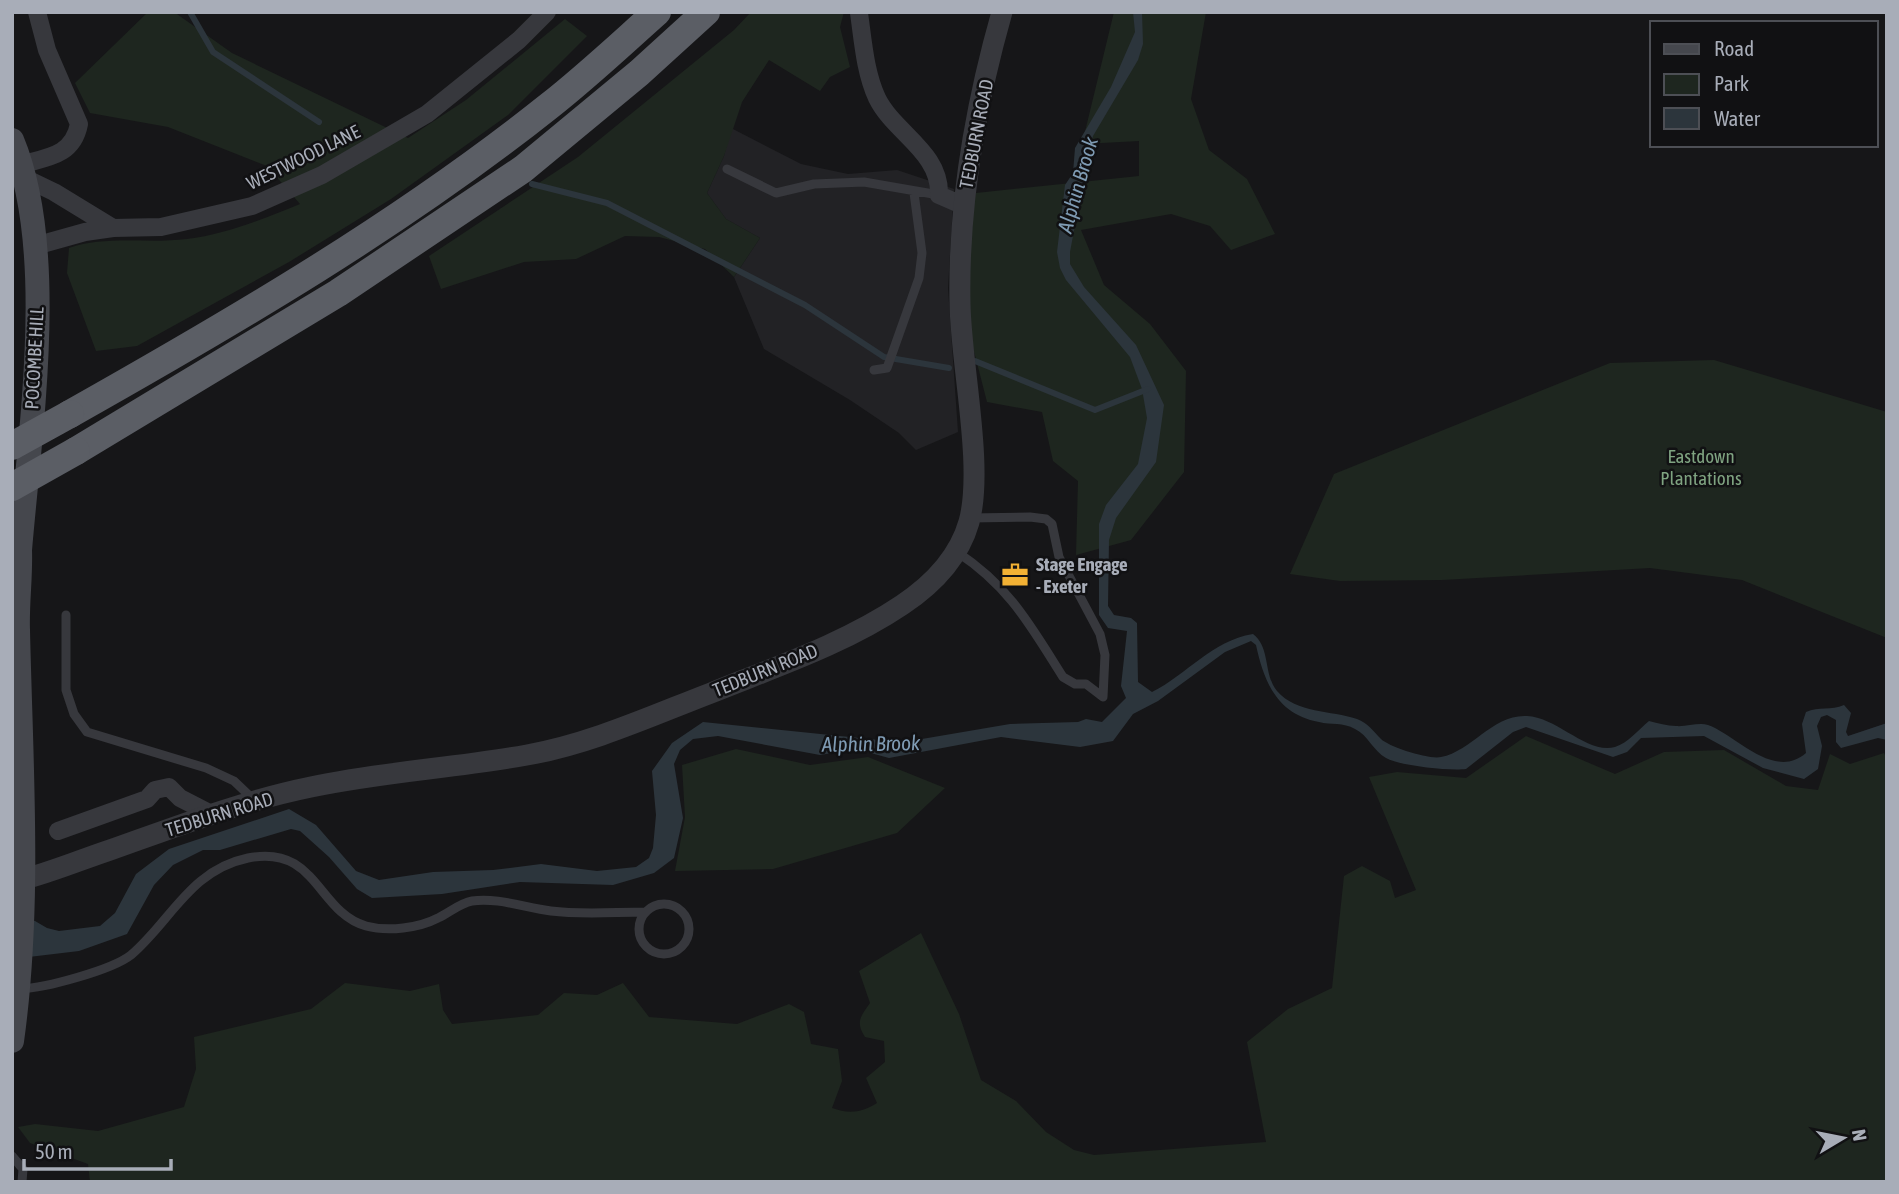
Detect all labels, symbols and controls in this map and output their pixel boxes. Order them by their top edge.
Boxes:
legend [1650,21,1878,147]
text: Road [1714,36,1754,60]
text: Park [1714,71,1749,95]
street label: TEDBURN ROAD [955,77,997,191]
text: Water [1714,106,1761,130]
street label: WESTWOOD LANE [243,120,363,194]
water label: Alphin Brook [1052,133,1102,236]
street label: POCOMBE HILL [20,306,48,410]
park label: Eastdown Plantations [1660,445,1742,489]
place label: Stage Engage - Exeter [1036,553,1128,597]
office icon: Stage Engage - Exeter [1000,560,1030,590]
street label: TEDBURN ROAD [709,639,821,701]
water label: Alphin Brook [821,730,921,756]
street label: TEDBURN ROAD [163,787,275,841]
north arrow [1808,1103,1878,1173]
scale bar [24,1128,172,1172]
text: N [1848,1128,1872,1142]
text: 50 m [35,1139,73,1163]

